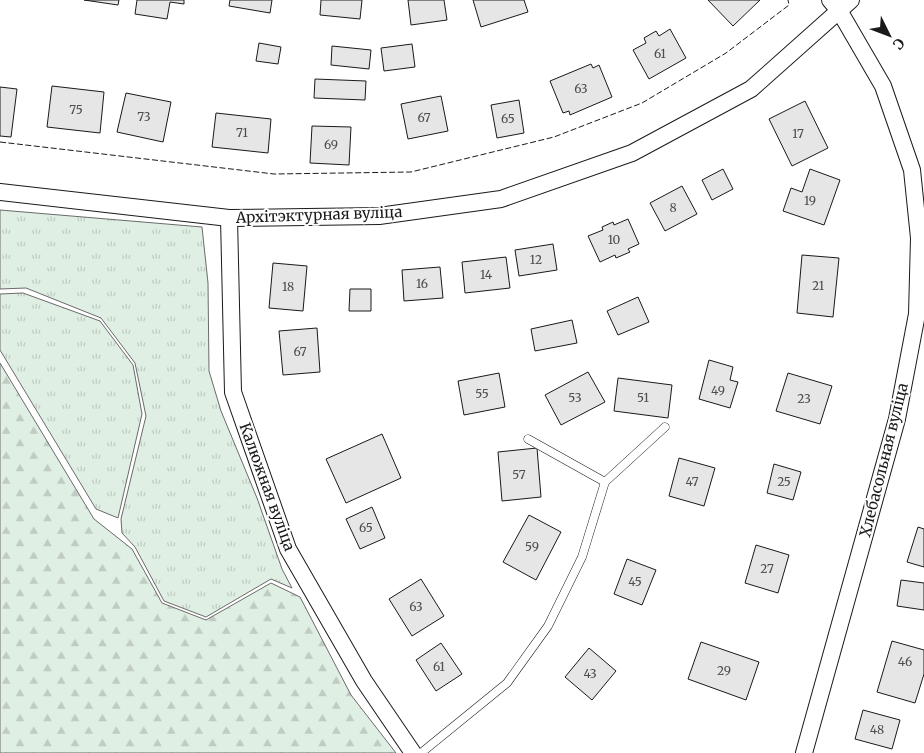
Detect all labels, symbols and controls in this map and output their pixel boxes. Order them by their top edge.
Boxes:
north arrow [864,10,914,60]
text: С [889,34,908,53]
house number: 61 [654,46,666,61]
house number: 63 [574,81,588,96]
house number: 75 [69,102,83,117]
house number: 73 [137,109,151,124]
house number: 67 [417,110,431,125]
house number: 65 [501,111,515,126]
house number: 71 [236,125,249,140]
house number: 17 [792,126,804,141]
house number: 69 [324,137,338,152]
house number: 19 [804,193,816,208]
house number: 8 [669,200,677,215]
street label: Архітэктурная вуліца [234,202,403,227]
house number: 10 [608,232,621,247]
house number: 12 [530,252,542,267]
house number: 14 [480,267,493,282]
house number: 16 [416,276,428,291]
house number: 21 [812,278,825,293]
house number: 18 [282,279,294,294]
house number: 67 [293,344,307,359]
street label: Хлебасольная вуліца [855,381,912,539]
house number: 49 [711,383,725,398]
house number: 55 [475,386,489,401]
house number: 53 [568,390,582,405]
house number: 51 [637,390,649,405]
house number: 23 [797,391,811,406]
street label: Калюжная вуліца [235,420,299,553]
house number: 57 [512,467,526,482]
house number: 47 [685,474,699,489]
house number: 25 [777,474,791,489]
house number: 65 [359,520,373,535]
house number: 59 [525,539,539,554]
house number: 27 [760,561,774,576]
house number: 45 [628,574,642,589]
house number: 63 [409,599,423,614]
house number: 46 [898,654,912,669]
house number: 61 [433,659,445,674]
house number: 29 [717,663,731,678]
house number: 43 [583,666,597,681]
house number: 48 [870,722,884,737]

